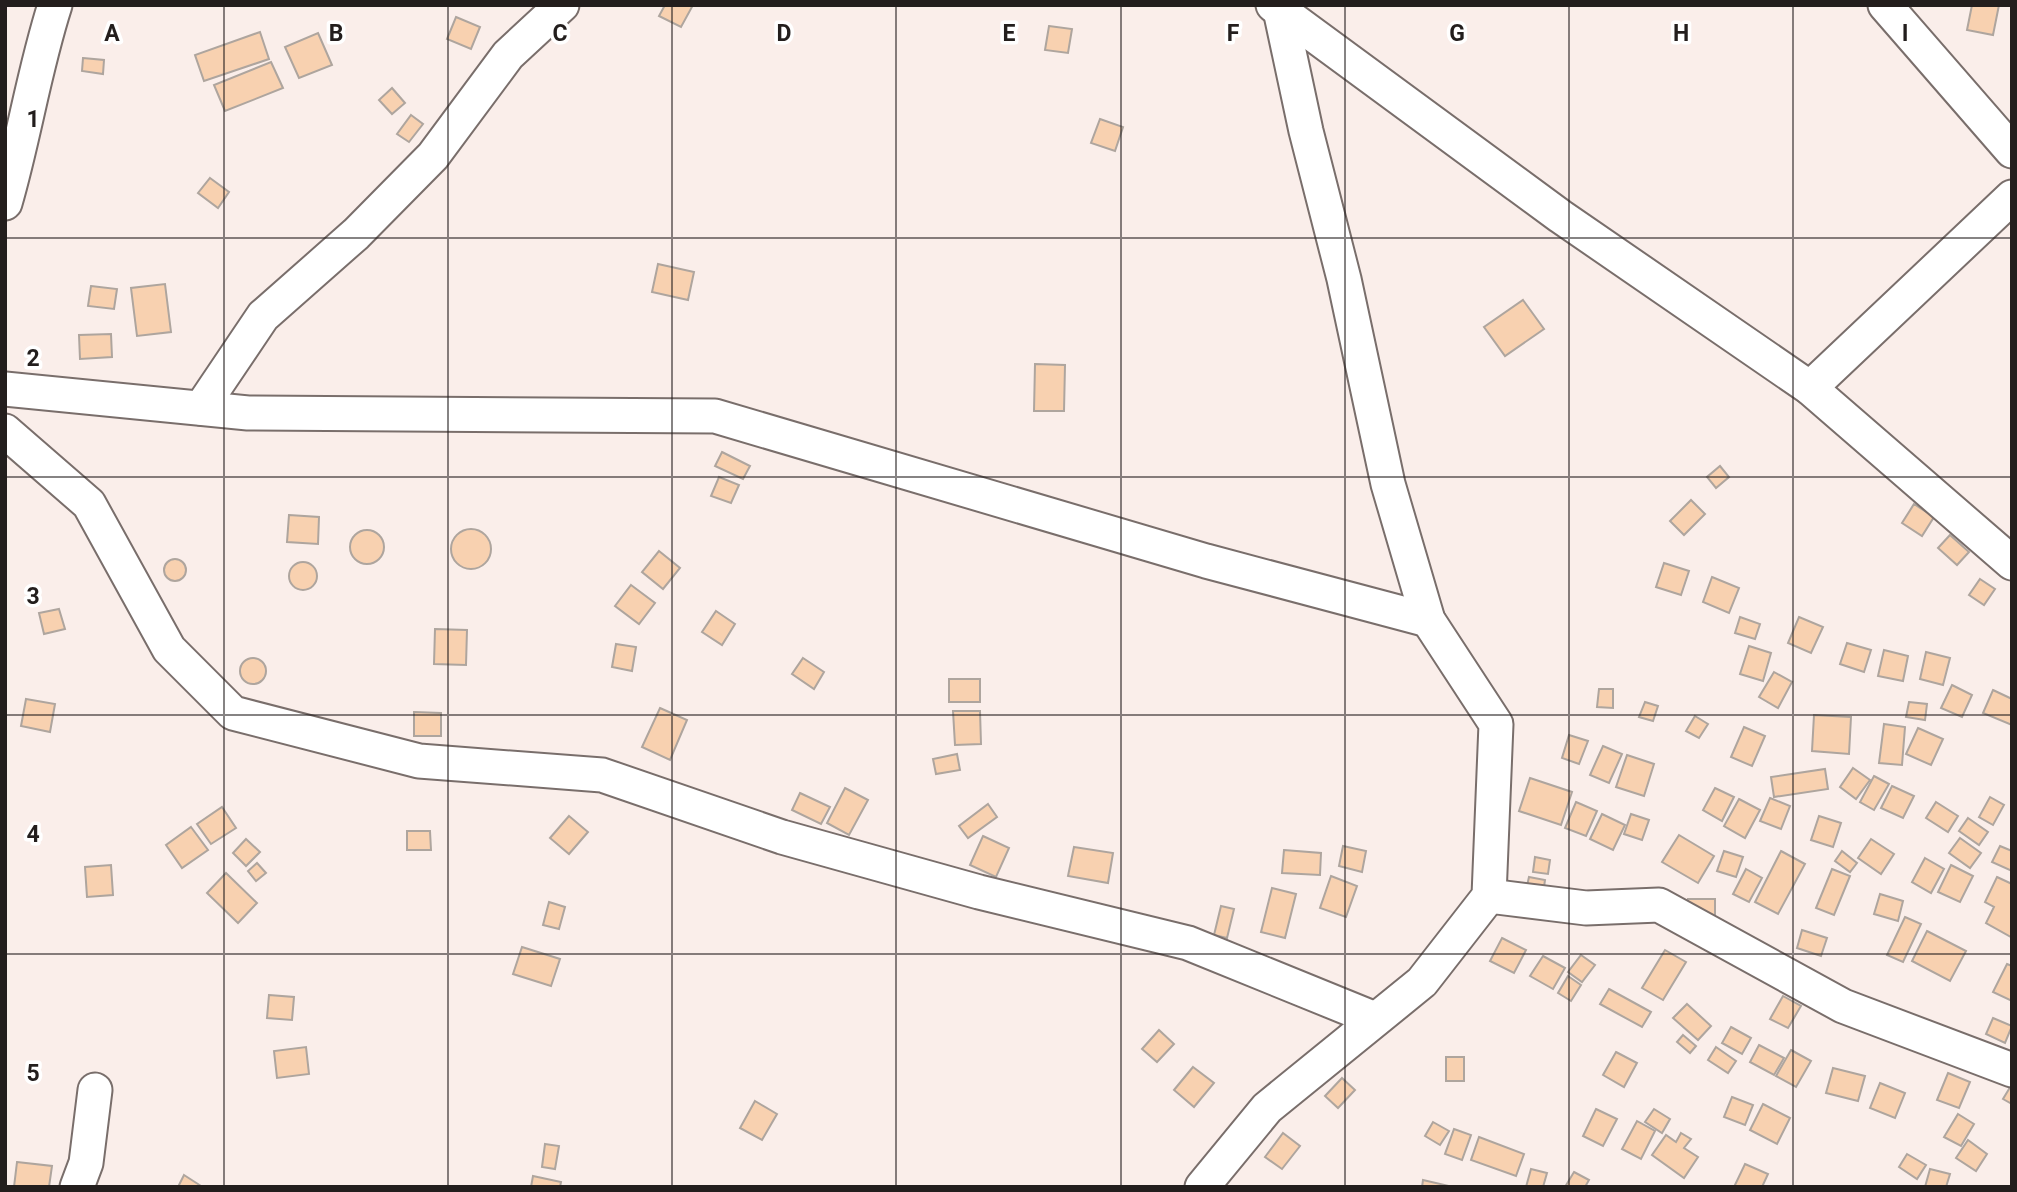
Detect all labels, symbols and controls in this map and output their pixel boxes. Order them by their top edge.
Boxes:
text: A [104,20,120,47]
text: B [329,20,343,47]
text: C [552,20,568,47]
text: D [777,20,791,47]
text: E [1003,20,1016,47]
text: F [1227,20,1240,47]
text: G [1449,20,1465,47]
text: H [1673,20,1689,47]
text: I [1902,20,1908,47]
text: 1 [26,106,40,133]
text: 2 [26,345,40,372]
text: 3 [26,583,40,610]
text: 4 [26,821,40,848]
text: 5 [26,1060,40,1087]

